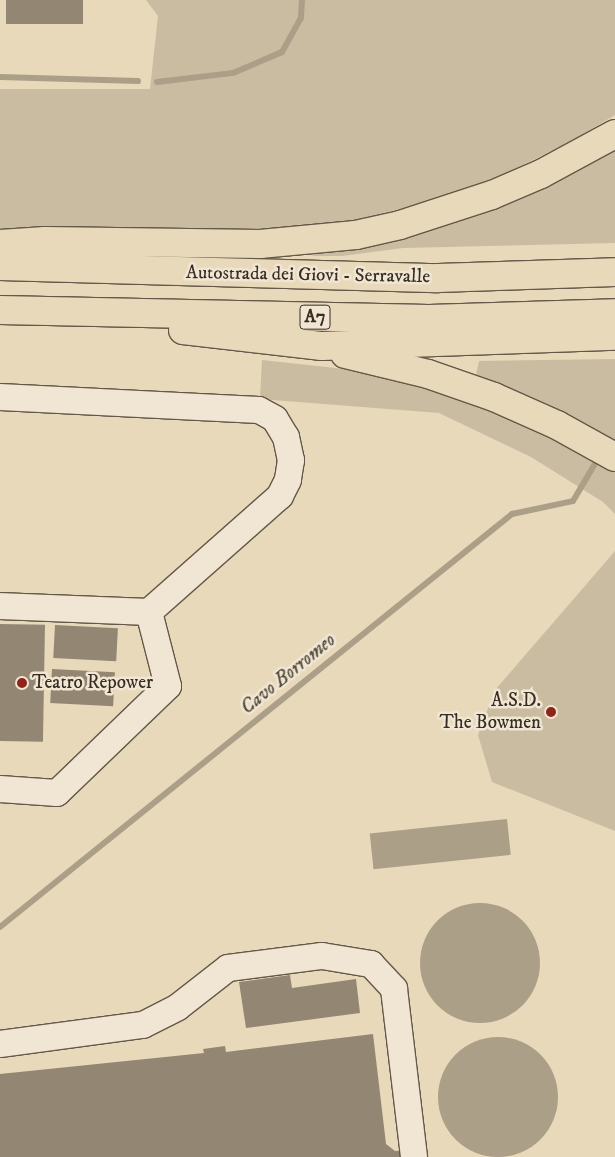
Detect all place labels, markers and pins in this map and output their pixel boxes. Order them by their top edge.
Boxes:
place label: Teatro Repower [32,672,153,694]
marker: Teatro Repower [16,677,28,689]
place label: A.S.D. The Bowmen [439,690,541,734]
marker: A.S.D. The Bowmen [545,706,557,718]

